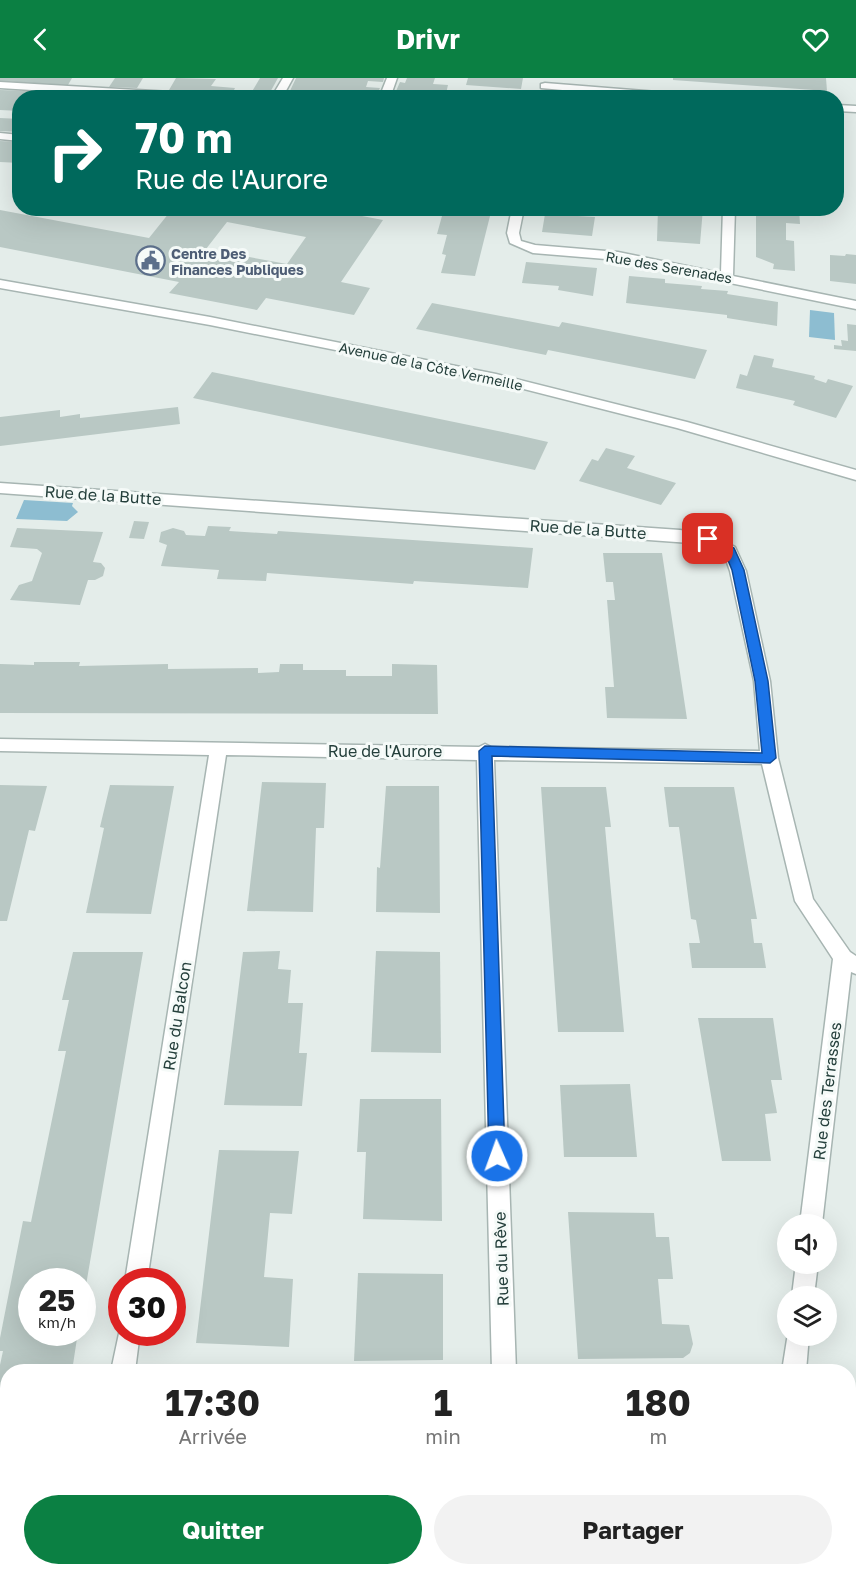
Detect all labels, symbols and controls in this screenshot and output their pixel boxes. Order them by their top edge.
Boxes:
icon: back [24,23,57,56]
text: Drivr [396,23,460,55]
icon: heart [799,23,832,56]
text: 70 m [135,112,232,162]
icon: right [36,114,114,192]
text: Rue de l'Aurore [135,163,328,195]
public building icon: Centre Des Finances Publiques [134,245,166,277]
place label: Centre Des Finances Publiques [171,245,304,278]
street label: Rue des Serenades [604,248,734,286]
street label: Avenue de la Côte Vermeille [338,338,524,394]
street label: Rue de la Butte [44,481,162,509]
pin [682,513,733,564]
street label: Rue de la Butte [529,515,647,543]
icon: arrive [691,522,724,555]
street label: Rue de l'Aurore [328,741,442,761]
street label: Rue du Balcon [159,960,195,1072]
street label: Rue des Terrasses [809,1021,845,1161]
position arrow [465,1124,529,1188]
street label: Rue du Rêve [489,1211,513,1307]
map controls [777,1214,837,1346]
button: sound [777,1214,837,1274]
speed limit sign: 30 [108,1268,186,1346]
text: 25 [39,1282,75,1318]
button: layers [777,1286,837,1346]
text: km/h [38,1313,76,1331]
text: 17:30 [165,1381,260,1424]
text: 1 [434,1381,452,1424]
text: 180 [626,1381,691,1424]
text: Arrivée [178,1424,247,1448]
text: min [425,1424,461,1448]
text: m [649,1424,667,1448]
button: Quitter [24,1495,422,1564]
button: Partager [434,1495,832,1564]

